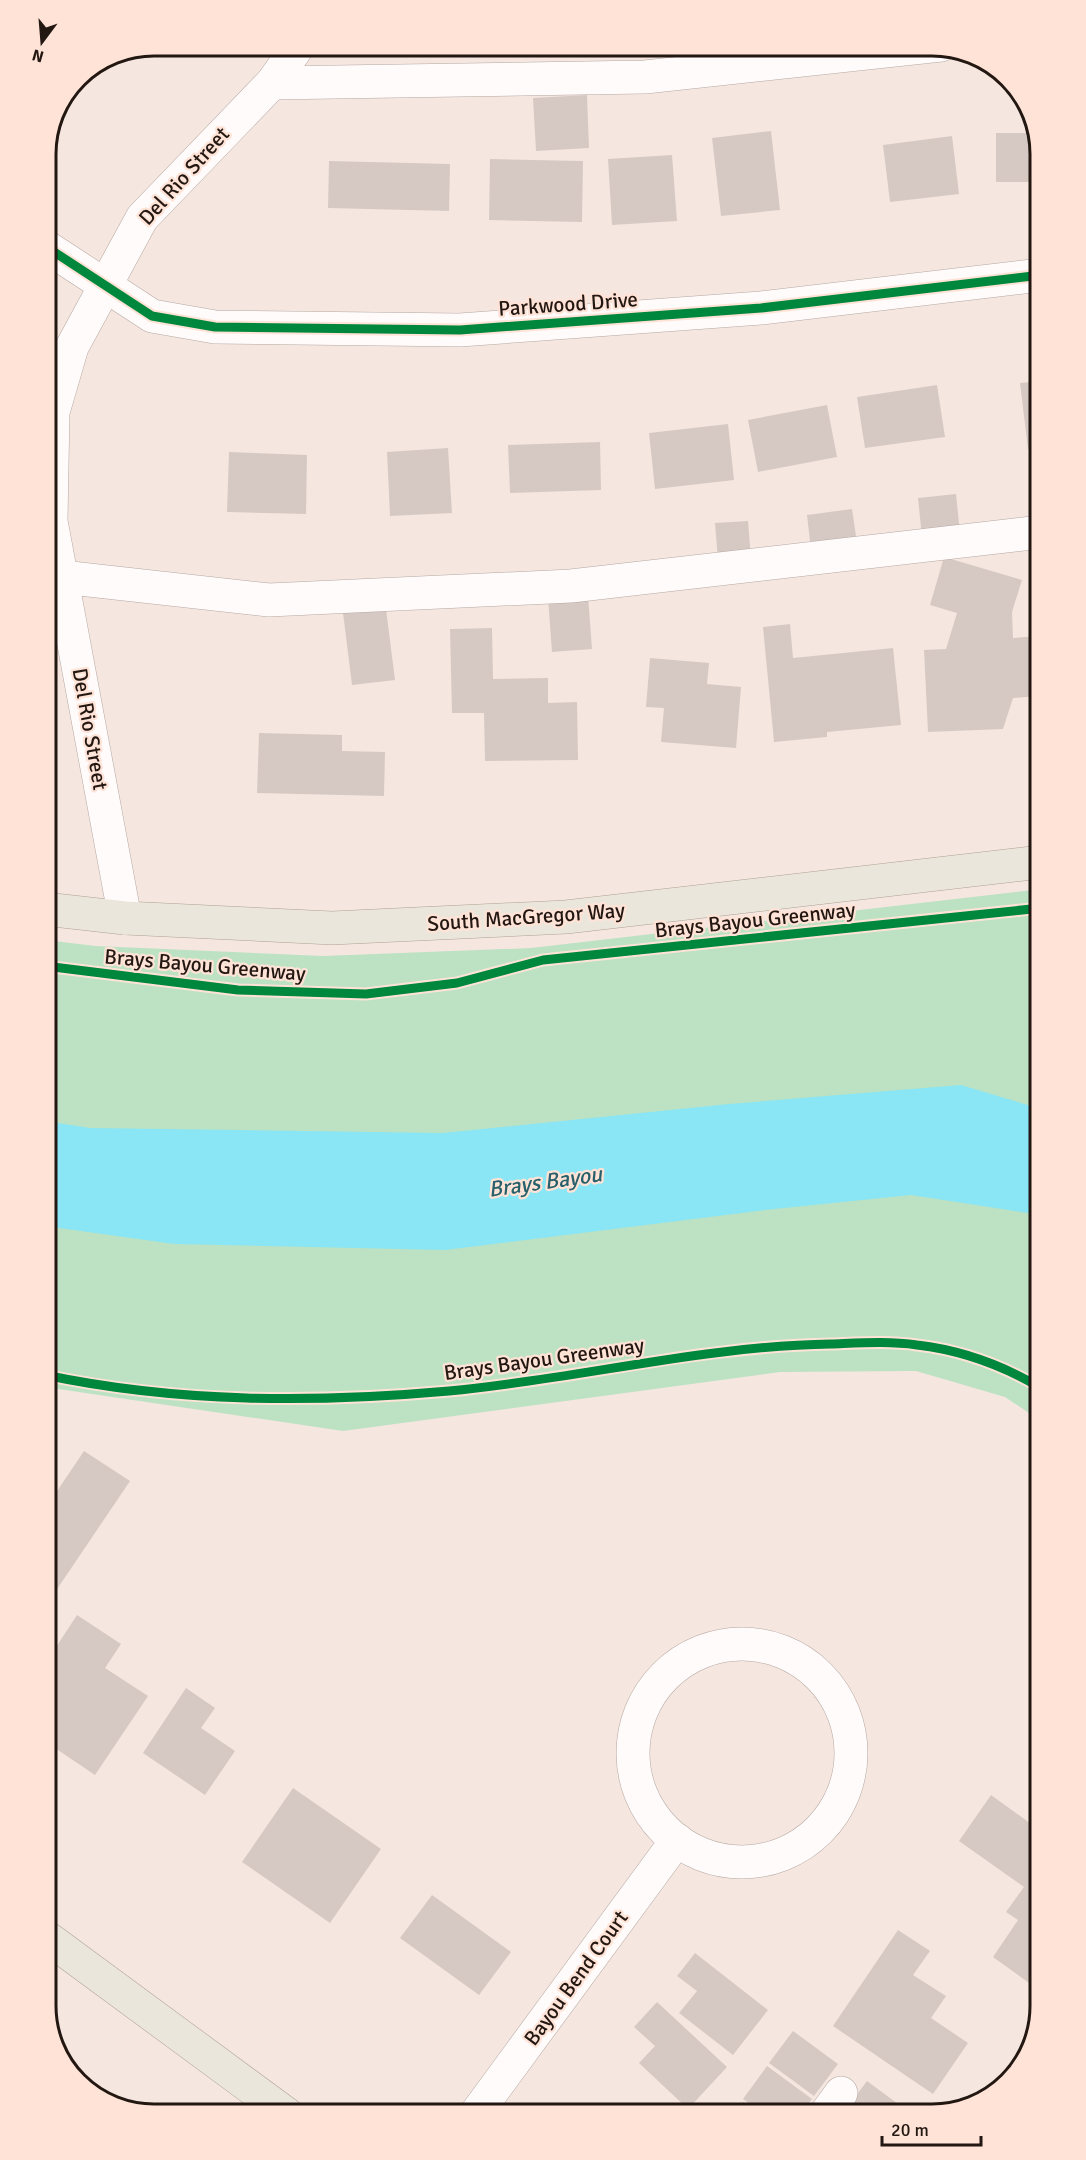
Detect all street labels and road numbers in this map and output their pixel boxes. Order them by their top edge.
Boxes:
street label: Del Rio Street [133,121,235,231]
street label: Parkwood Drive [497,286,639,322]
street label: Del Rio Street [66,666,114,792]
street label: South MacGregor Way [426,897,626,937]
street label: Brays Bayou Greenway [653,897,857,943]
street label: Brays Bayou Greenway [103,943,307,987]
street label: Brays Bayou Greenway [442,1332,646,1386]
street label: Bayou Bend Court [518,1905,634,2051]

